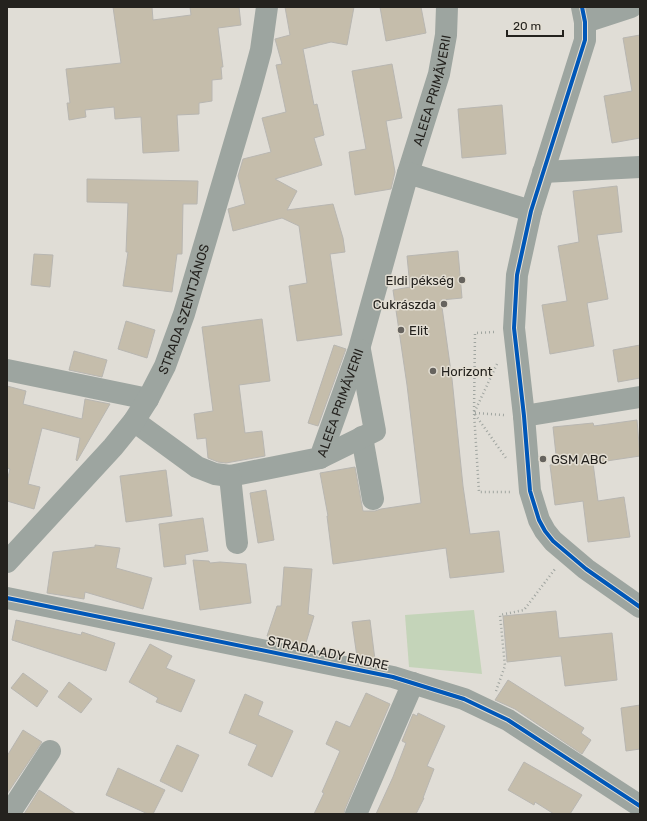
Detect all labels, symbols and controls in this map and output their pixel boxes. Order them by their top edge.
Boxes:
scale bar [507,12,563,38]
text: 20 m [513,19,541,33]
street label: ALEEA PRIMĂVERII [409,34,453,148]
street label: STRADA SZENTJÁNOS [155,242,212,377]
place label: Eldi pékség [386,273,454,289]
marker: Eldi pékség [457,275,467,285]
place label: Cukrászda [373,297,436,312]
marker: Cukrászda [439,299,449,309]
place label: Elit [409,323,428,338]
marker: Elit [396,325,406,335]
street label: ALEEA PRIMĂVERII [313,346,366,459]
place label: Horizont [441,364,493,379]
marker: Horizont [428,366,438,376]
place label: GSM ABC [551,452,607,467]
marker: GSM ABC [538,454,548,464]
street label: STRADA ADY ENDRE [266,633,390,673]

